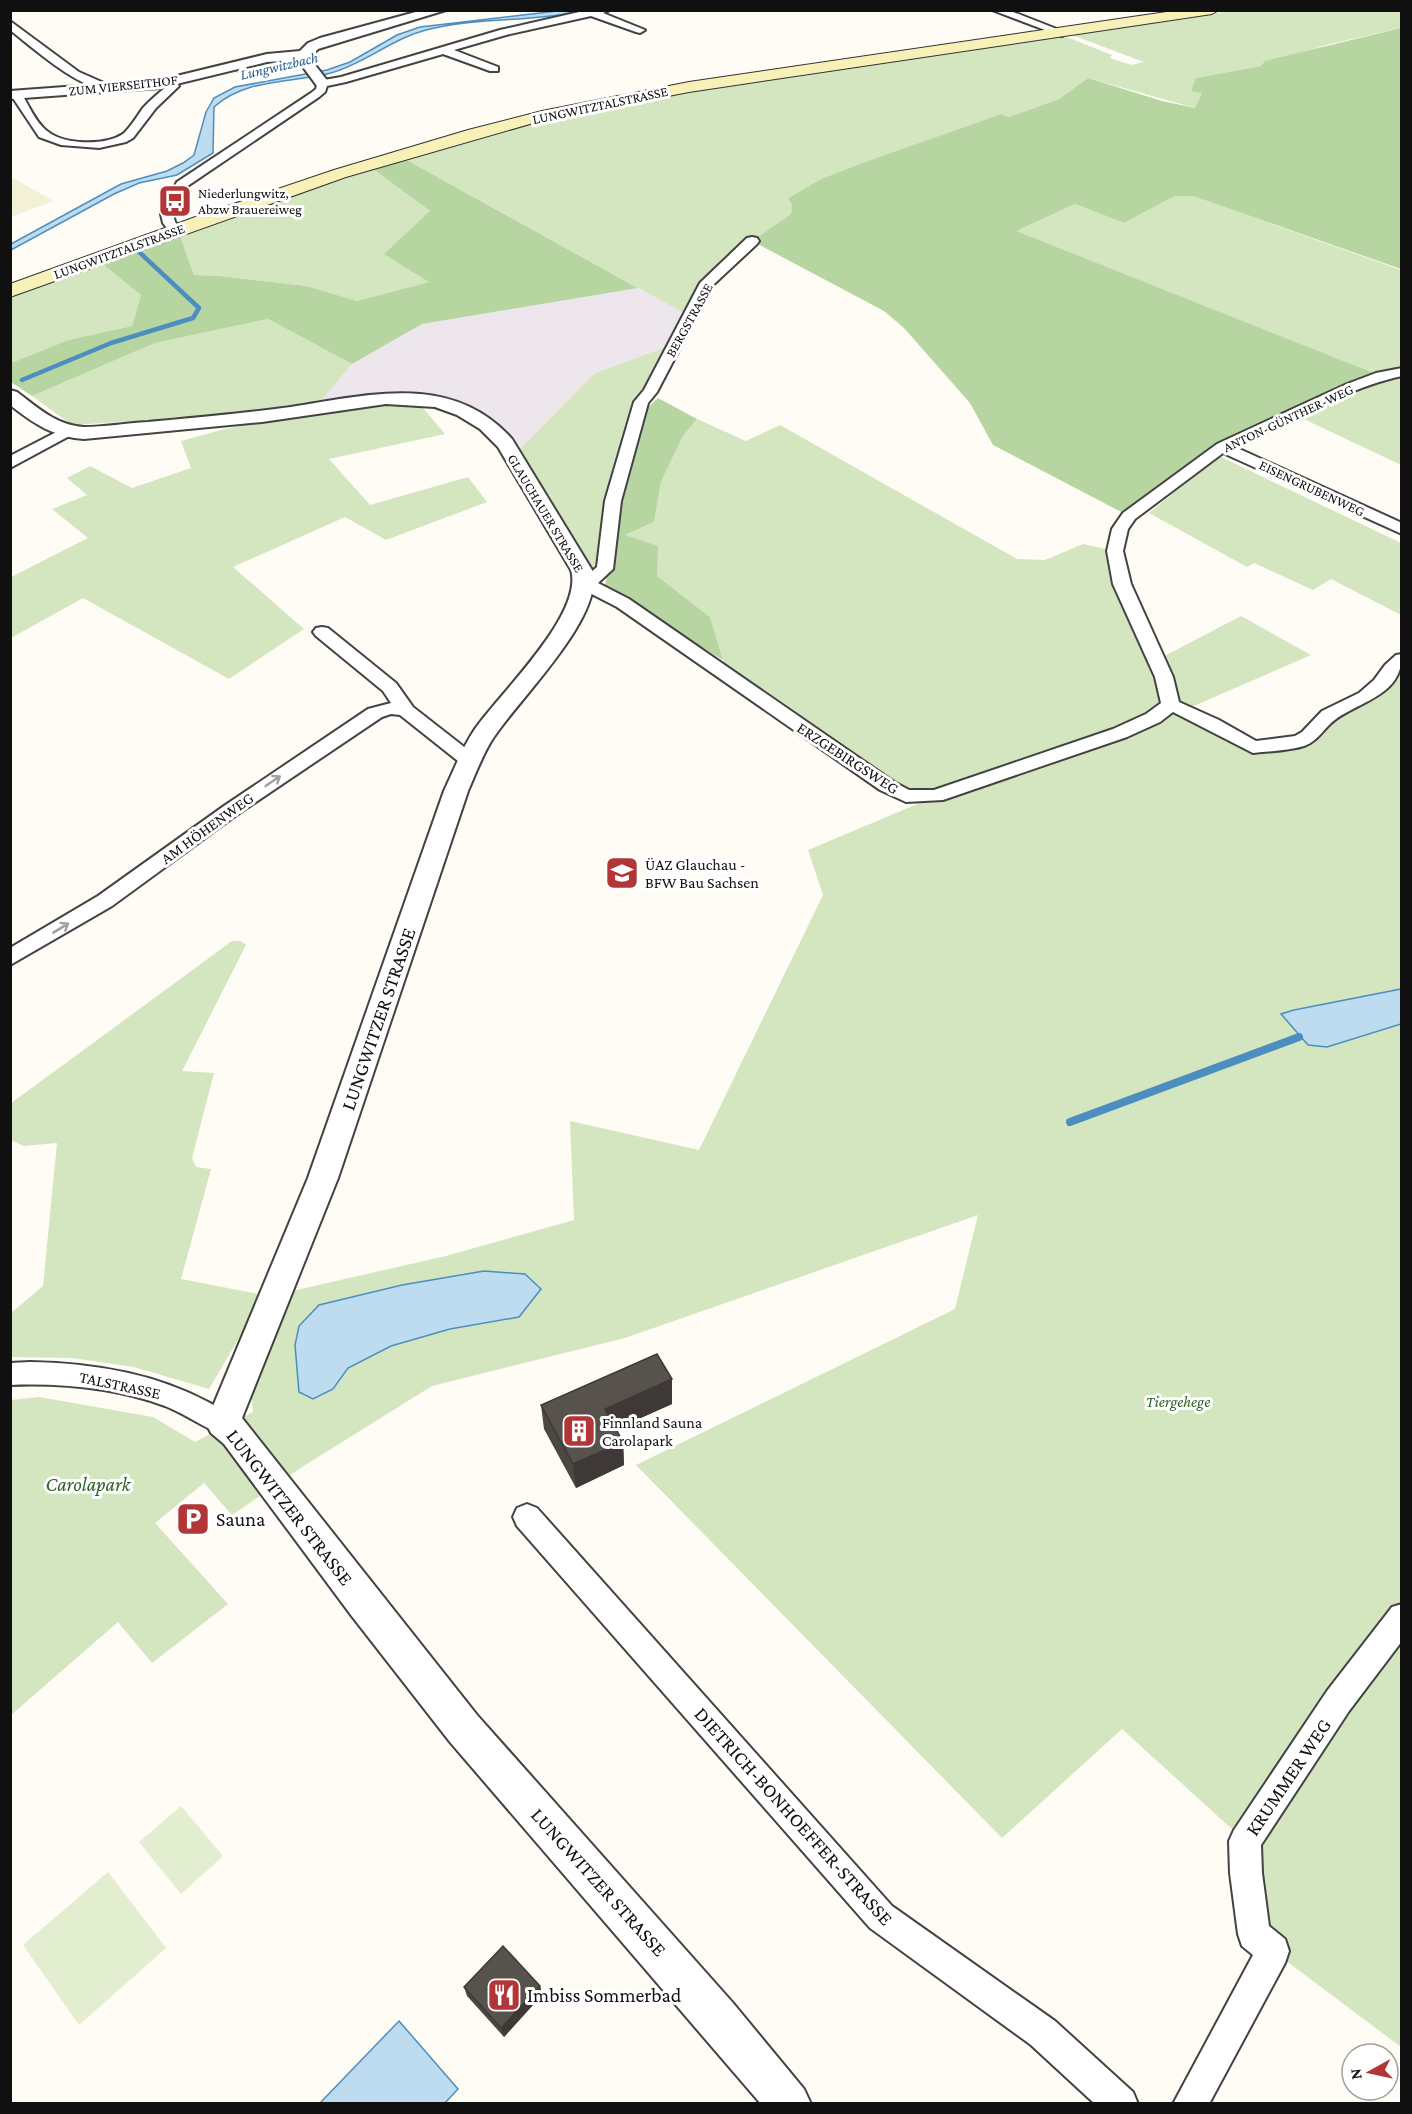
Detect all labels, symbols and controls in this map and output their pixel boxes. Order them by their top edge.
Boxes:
water label: Lungwitzbach [239,49,320,84]
street label: ZUM VIERSEITHOF [68,71,178,99]
street label: LUNGWITZTALSTRASSE [531,83,670,127]
bus stop icon: Niederlungwitz, Abzw Brauereiweg [157,183,193,219]
place label: Niederlungwitz, Abzw Brauereiweg [198,185,302,217]
street label: LUNGWITZTALSTRASSE [51,220,187,282]
street label: BERGSTRASSE [662,280,716,360]
street label: ANTON-GÜNTHER-WEG [1220,381,1356,455]
street label: GLAUCHAUER STRASSE [504,451,588,575]
street label: EISENGRUBENWEG [1257,457,1367,519]
street label: ERZGEBIRGSWEG [794,719,902,797]
one-way arrow [264,775,280,787]
street label: AM HÖHENWEG [158,789,256,867]
school or university icon: ÜAZ Glauchau - BFW Bau Sachsen [604,855,640,891]
place label: ÜAZ Glauchau - BFW Bau Sachsen [645,856,759,891]
one-way arrow [52,921,69,933]
street label: LUNGWITZER STRASSE [336,925,420,1113]
street label: TALSTRASSE [78,1368,162,1402]
park label: Tiergehege [1146,1393,1210,1411]
building icon: Finnland Sauna Carolapark [561,1413,597,1449]
place label: Finnland Sauna Carolapark [602,1414,703,1450]
street label: LUNGWITZER STRASSE [222,1425,358,1589]
park label: Carolapark [45,1473,132,1496]
parking icon: Sauna [175,1501,211,1537]
place label: Sauna [216,1508,265,1530]
street label: DIETRICH-BONHOEFFER-STRASSE [690,1703,898,1930]
street label: KRUMMER WEG [1241,1715,1335,1839]
street label: LUNGWITZER STRASSE [527,1803,671,1961]
restaurant icon: Imbiss Sommerbad [486,1977,522,2013]
place label: Imbiss Sommerbad [527,1984,682,2006]
north arrow [1340,2042,1400,2102]
text: N [1346,2067,1365,2081]

